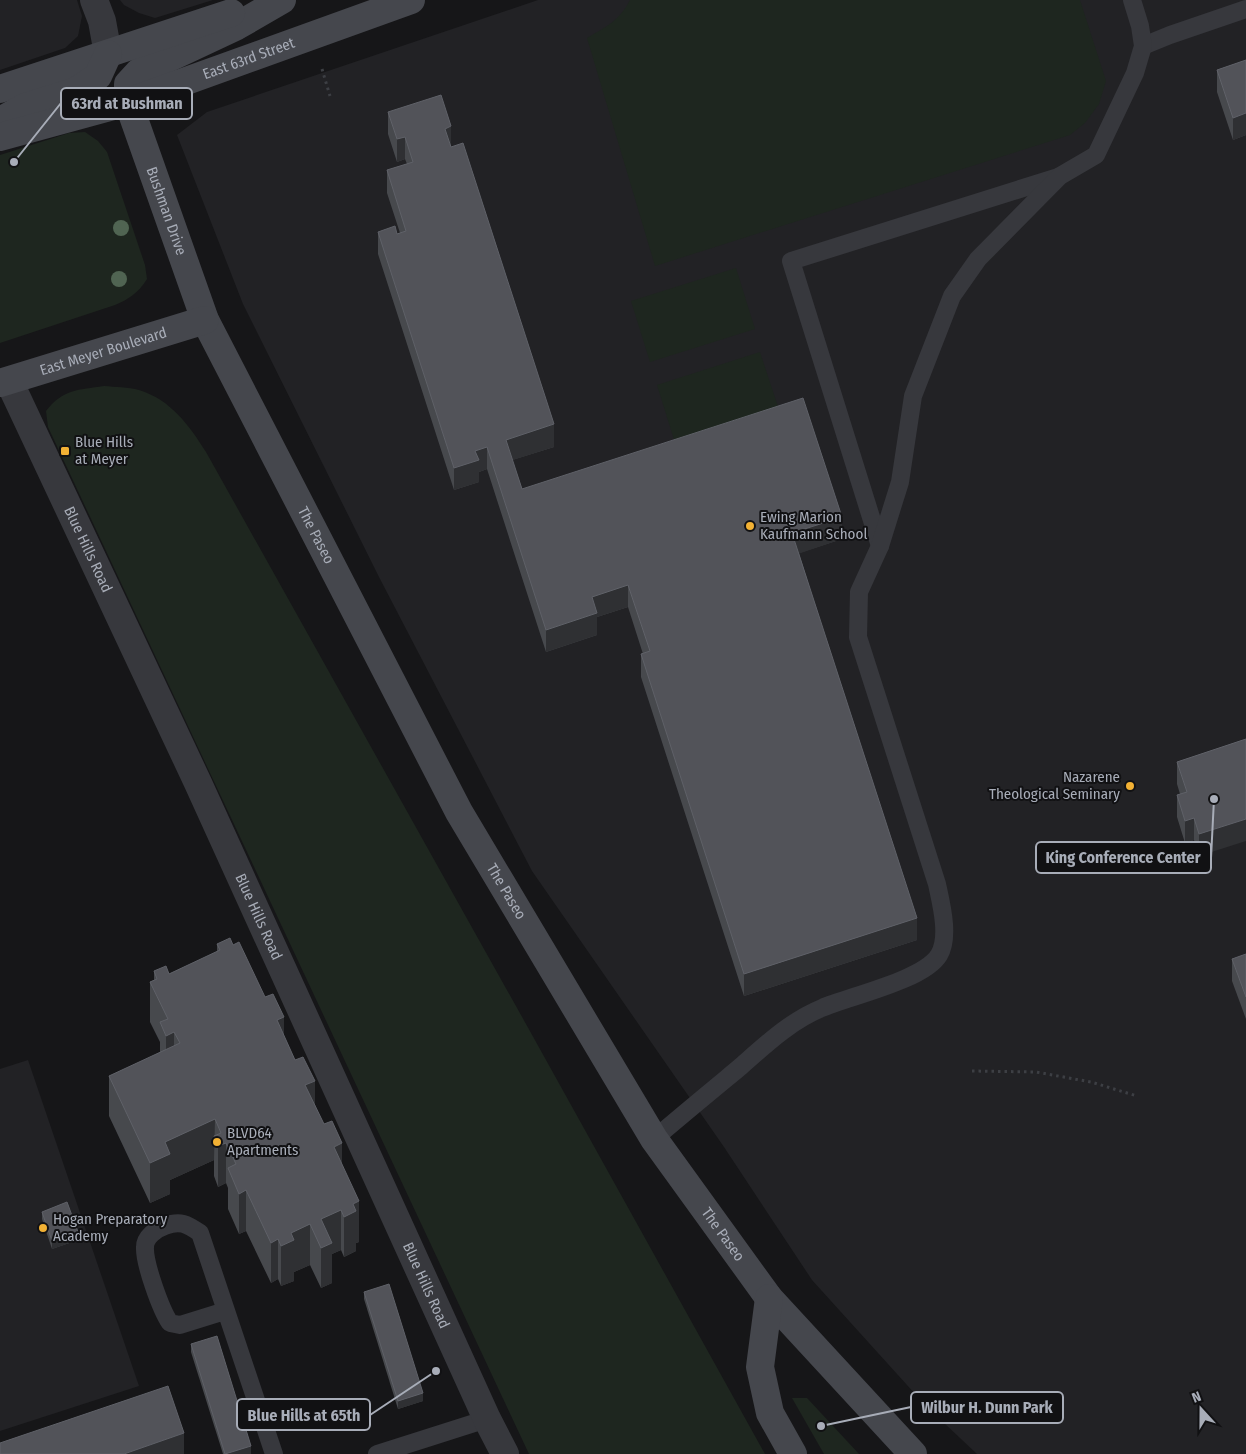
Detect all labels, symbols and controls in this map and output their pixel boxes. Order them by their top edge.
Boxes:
street label: East 63rd Street [200,34,297,83]
callout: 63rd at Bushman [61,88,192,119]
text: 63rd at Bushman [71,94,183,113]
street label: Bushman Drive [143,164,190,258]
street label: East Meyer Boulevard [38,323,169,379]
place label: Blue Hills at Meyer [75,433,133,468]
marker: Blue Hills at Meyer [59,445,71,457]
street label: Blue Hills Road [60,503,116,595]
street label: The Paseo [294,504,338,567]
place label: Ewing Marion Kaufmann School [760,508,867,543]
marker: Ewing Marion Kaufmann School [744,520,756,532]
place label: Nazarene Theological Seminary [989,768,1120,803]
marker: Nazarene Theological Seminary [1124,780,1136,792]
callout: King Conference Center [1036,842,1211,873]
text: King Conference Center [1045,848,1201,867]
street label: The Paseo [483,860,530,923]
street label: Blue Hills Road [231,871,286,963]
place label: BLVD64 Apartments [227,1124,298,1159]
marker: BLVD64 Apartments [211,1136,223,1148]
street label: The Paseo [698,1204,749,1265]
place label: Hogan Preparatory Academy [53,1210,167,1245]
marker: Hogan Preparatory Academy [37,1222,49,1234]
street label: Blue Hills Road [399,1239,454,1331]
north arrow [1176,1384,1226,1434]
text: N [1190,1388,1203,1407]
callout: Wilbur H. Dunn Park [911,1392,1063,1423]
text: Wilbur H. Dunn Park [921,1398,1054,1417]
callout: Blue Hills at 65th [237,1399,370,1430]
text: Blue Hills at 65th [248,1406,360,1425]

